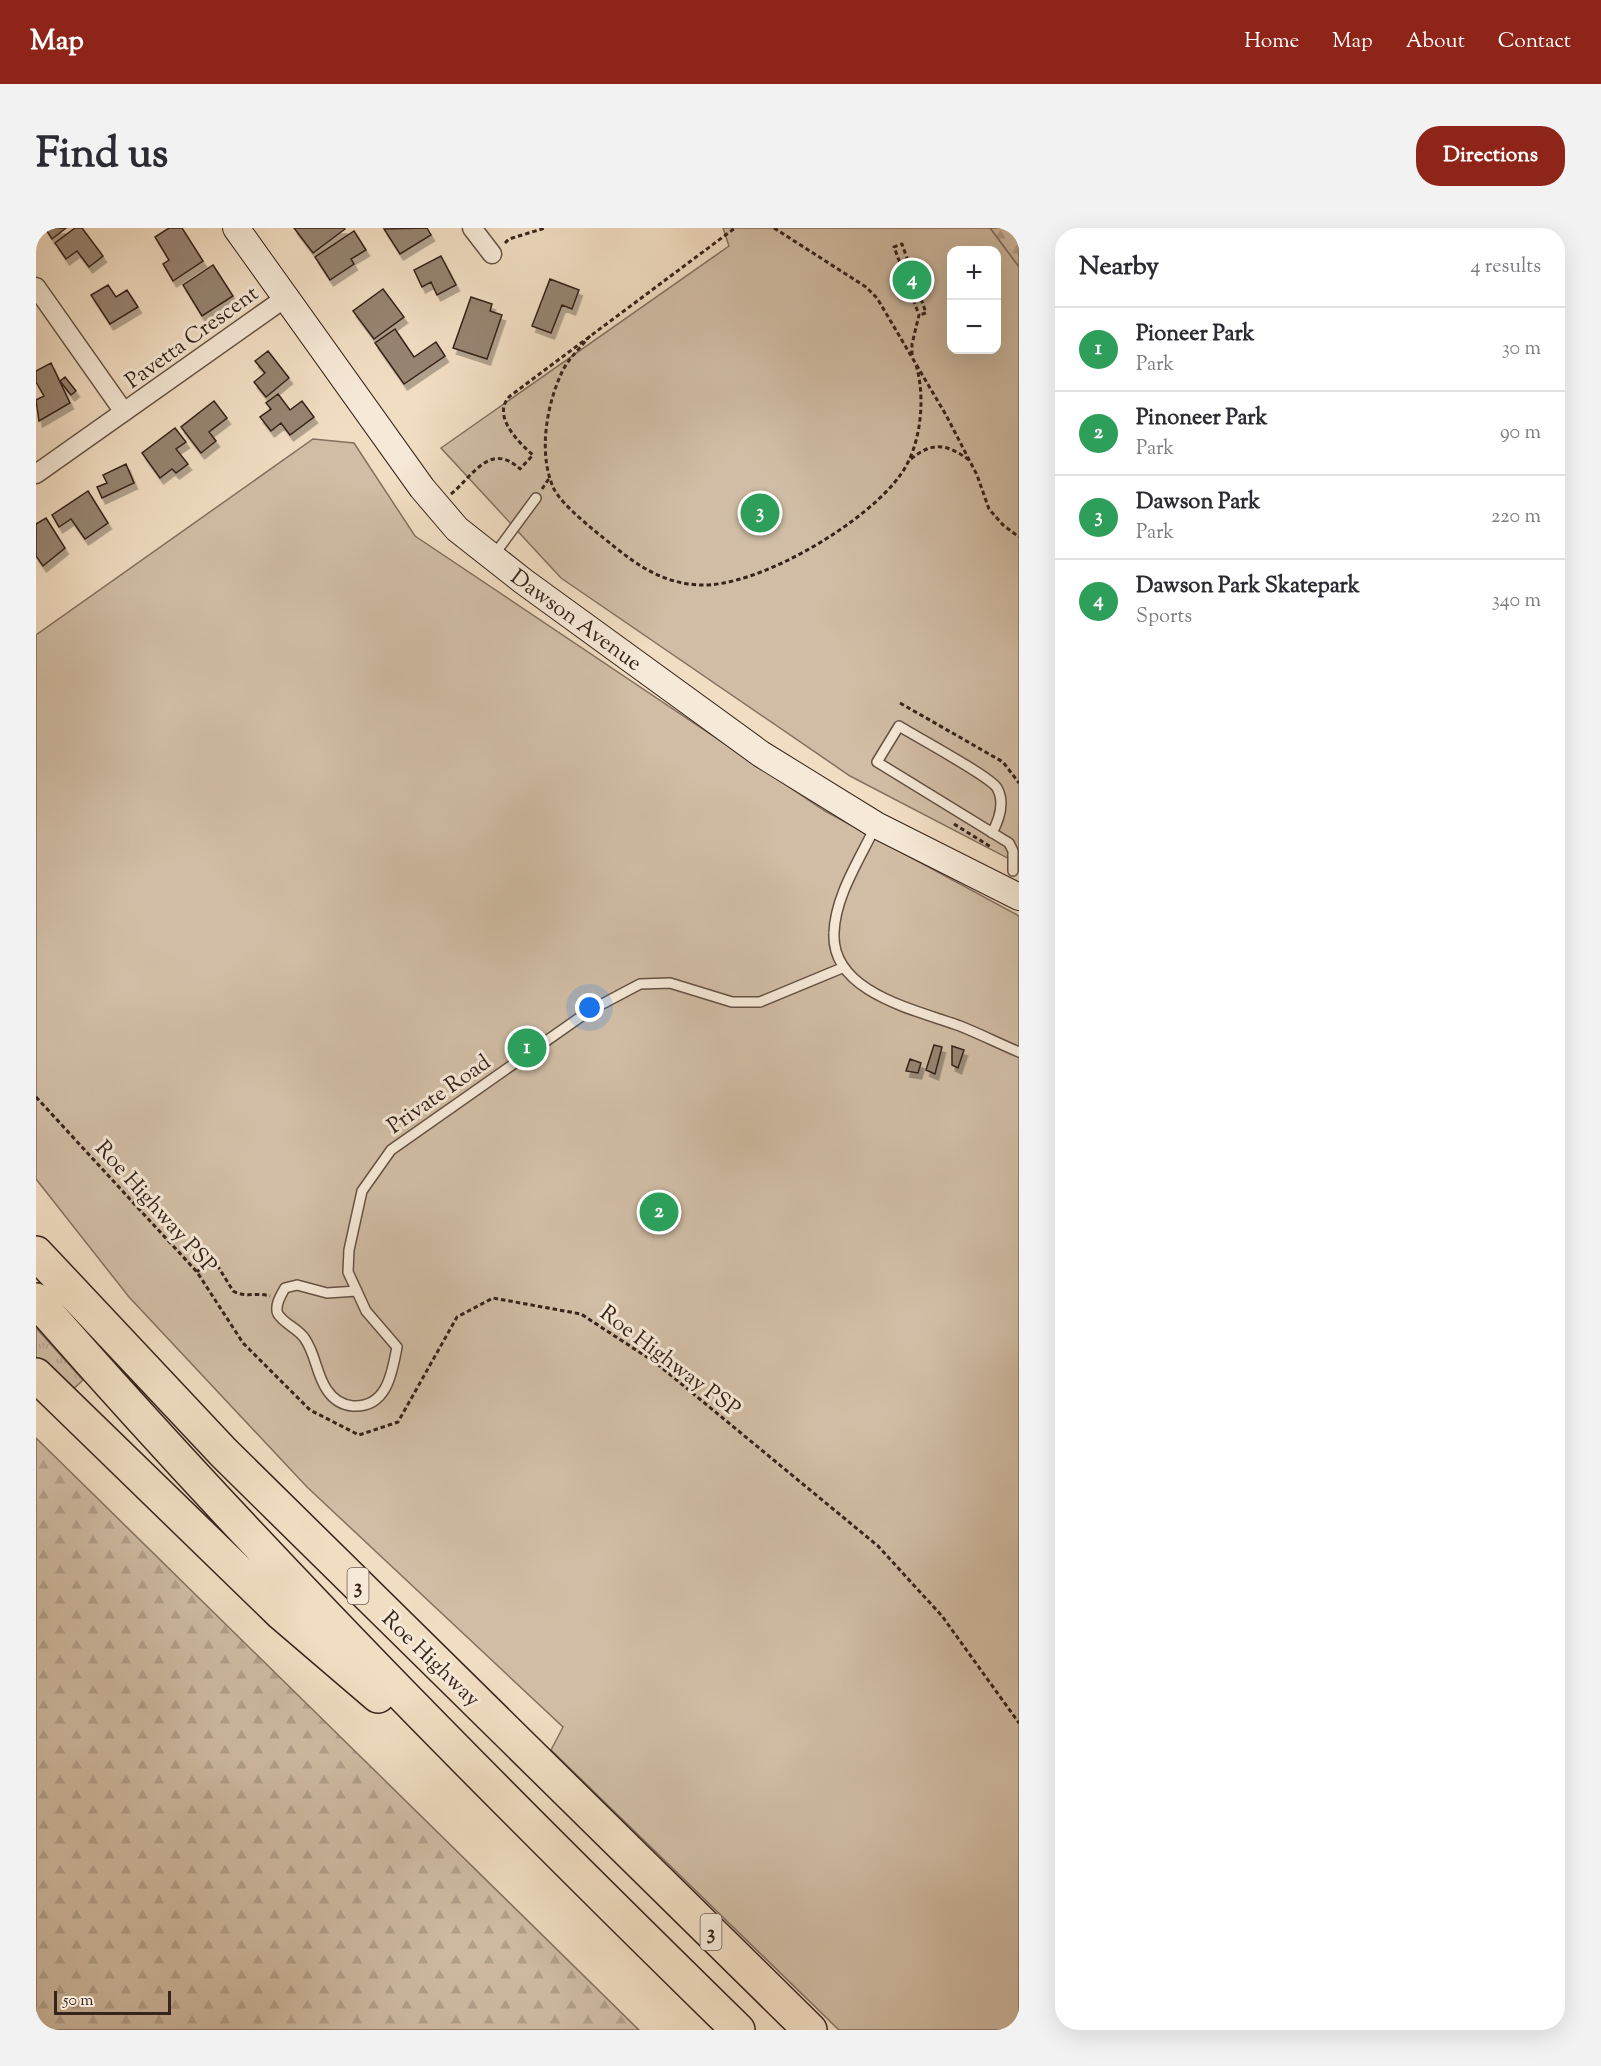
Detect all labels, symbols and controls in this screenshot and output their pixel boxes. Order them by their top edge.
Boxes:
text: Map [30,22,84,62]
text: Home [1244,27,1299,57]
text: Map [1332,27,1373,57]
text: About [1406,27,1465,57]
text: Contact [1498,27,1571,57]
text: Find us [36,126,168,186]
button: Directions [1416,126,1565,186]
map controls [947,246,1001,354]
button: + [947,246,1001,300]
text: Nearby [1079,249,1159,286]
text: 4 results [1470,253,1541,282]
pin: 4 [892,257,932,302]
street label: Pavetta Crescent [119,279,266,398]
button: − [947,300,1001,354]
text: Pioneer Park [1136,319,1255,351]
text: 1 [1095,335,1102,364]
text: 30 m [1502,335,1541,364]
text: Park [1136,351,1174,380]
text: Pinoneer Park [1136,403,1267,435]
text: 2 [1094,419,1103,448]
text: 90 m [1500,419,1541,448]
text: Park [1136,435,1174,464]
text: Dawson Park [1136,487,1260,519]
pin: 3 [740,490,780,536]
text: 3 [1094,503,1103,532]
text: 220 m [1491,503,1541,532]
text: Park [1136,519,1174,548]
street label: Dawson Avenue [503,563,648,680]
text: Dawson Park Skatepark [1136,571,1360,603]
text: 4 [1093,587,1104,616]
text: 340 m [1492,587,1541,616]
text: Sports [1136,603,1192,632]
your location [575,993,604,1022]
pin: 1 [508,1026,546,1070]
street label: Private Road [381,1048,498,1143]
street label: Roe Highway PSP [86,1135,223,1281]
pin: 2 [640,1190,678,1234]
street label: Roe Highway PSP [592,1299,746,1426]
road number: 3 [348,1568,368,1604]
street label: Roe Highway [373,1605,487,1716]
road number: 3 [700,1914,722,1950]
scale bar [54,1988,171,2016]
text: 50 m [63,1990,94,2013]

